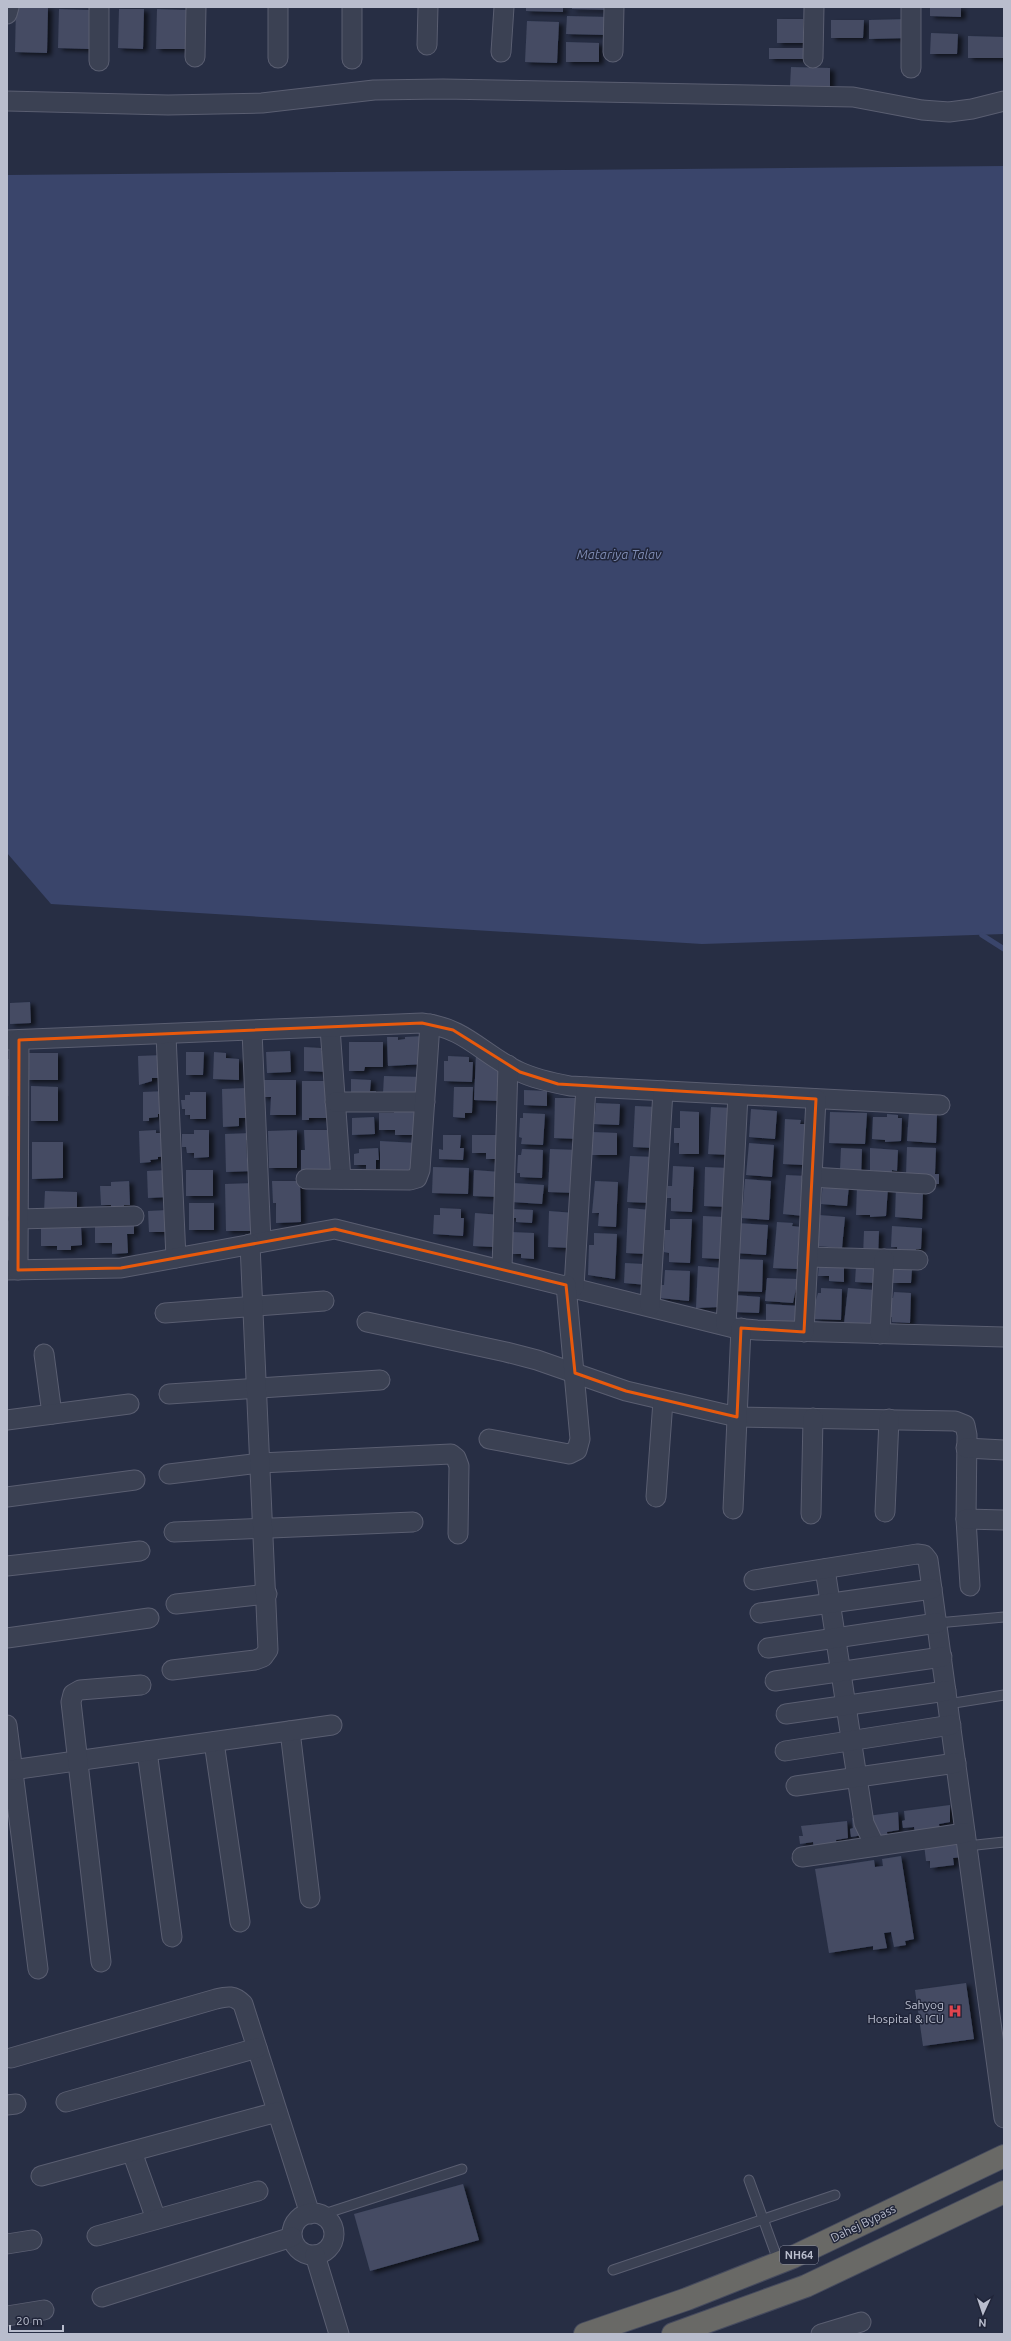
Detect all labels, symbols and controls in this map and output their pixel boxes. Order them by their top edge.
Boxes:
water label: Matariya Talav [577,547,662,561]
place label: Sahyog Hospital & ICU [867,1998,944,2025]
hospital icon: Sahyog Hospital & ICU [947,2003,963,2019]
street label: Dahej Bypass [828,2202,898,2244]
road number: NH64 [780,2246,818,2264]
north arrow [963,2293,1003,2333]
scale bar [10,2307,63,2333]
text: 20 m [16,2314,43,2327]
text: N [978,2317,987,2329]

